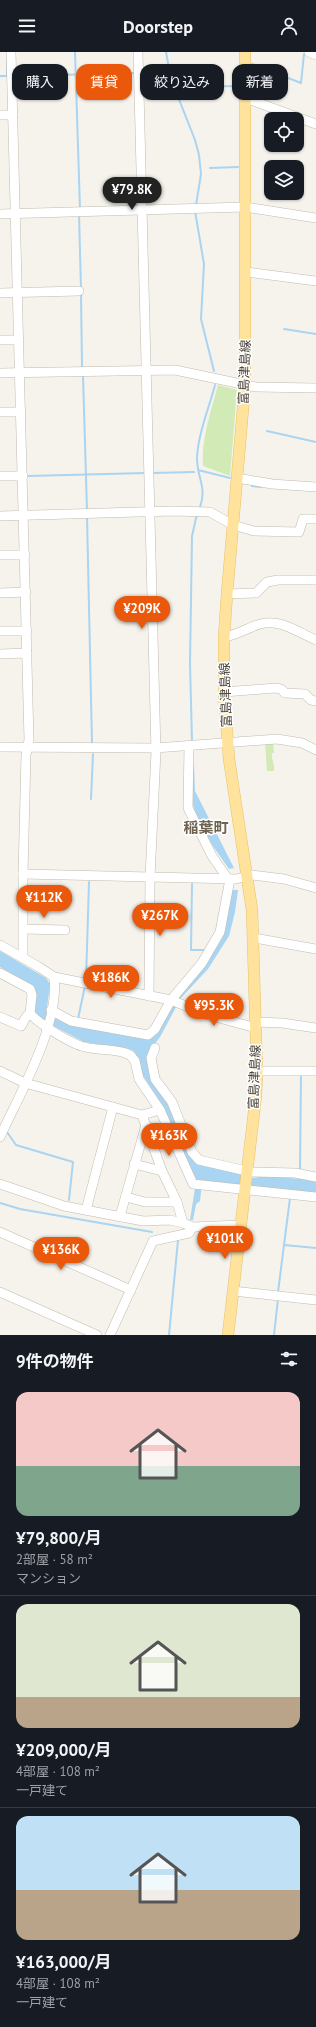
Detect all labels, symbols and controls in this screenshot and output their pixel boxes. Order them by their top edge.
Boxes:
icon: menu [16,15,38,37]
text: Doorstep [123,15,193,38]
icon: person [278,15,300,37]
chip: 購入 [12,64,68,100]
chip: 賃貸 [76,64,132,100]
chip: 絞り込み [140,64,224,100]
chip: 新着 [232,64,288,100]
map controls [264,112,304,200]
button: locate [264,112,304,152]
button: layers [264,160,304,200]
pin: ¥79.8K [99,177,165,211]
text: ¥79.8K [112,181,152,198]
street label: 富島津島線 [235,339,254,405]
pin: ¥209K [114,596,170,630]
text: ¥209K [123,600,161,617]
street label: 富島津島線 [216,662,235,728]
district label: 稲葉町 [183,818,229,837]
pin: ¥112K [16,885,72,919]
text: ¥112K [25,889,63,906]
pin: ¥267K [132,903,188,937]
text: ¥267K [141,907,179,924]
pin: ¥186K [83,965,139,999]
text: ¥186K [92,969,130,986]
pin: ¥95.3K [181,993,247,1027]
text: ¥95.3K [194,997,234,1014]
street label: 富島津島線 [245,1044,264,1110]
pin: ¥163K [141,1123,197,1157]
text: ¥163K [150,1127,188,1144]
pin: ¥101K [197,1226,253,1260]
text: ¥101K [206,1230,244,1247]
pin: ¥136K [33,1237,89,1271]
text: ¥136K [42,1241,80,1258]
icon: filters [278,1348,300,1370]
text: 9件の物件 [16,1350,94,1372]
icon: home [122,1418,194,1490]
text: ¥79,800/月 [16,1527,102,1549]
text: 2部屋 · 58 m² [16,1551,93,1568]
text: マンション [16,1570,81,1587]
icon: home [122,1630,194,1702]
text: ¥209,000/月 [16,1739,112,1761]
text: 4部屋 · 108 m² [16,1763,100,1780]
text: 一戸建て [16,1782,68,1799]
icon: home [122,1842,194,1914]
text: ¥163,000/月 [16,1951,112,1973]
text: 4部屋 · 108 m² [16,1975,100,1992]
text: 一戸建て [16,1994,68,2011]

